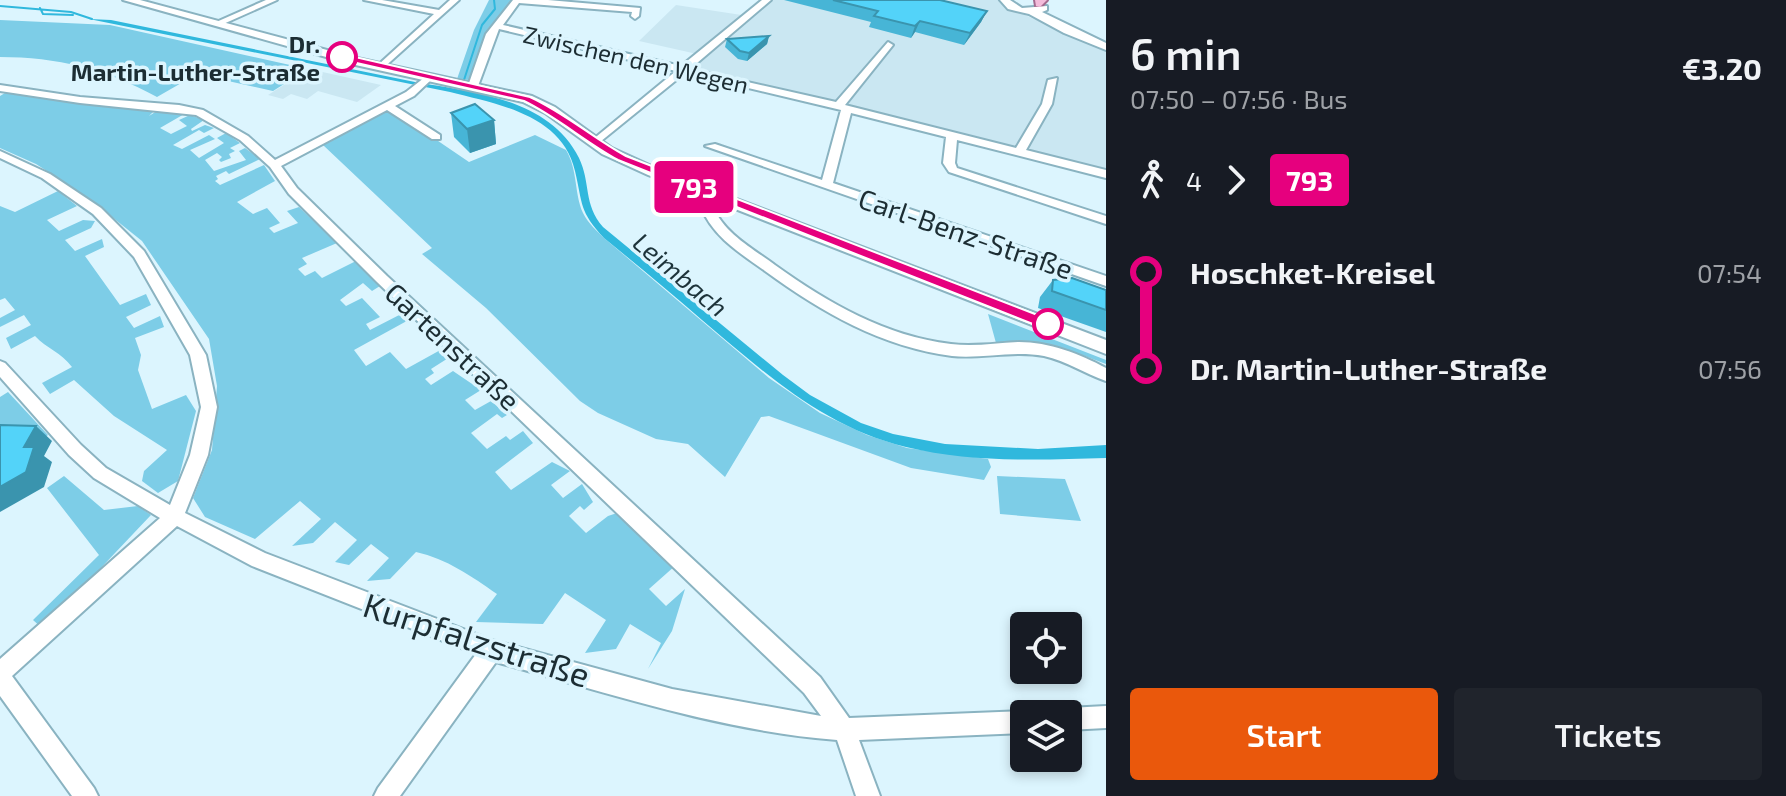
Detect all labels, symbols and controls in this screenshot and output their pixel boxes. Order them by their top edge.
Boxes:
street label: Zwischen den Wegen [521,19,751,99]
text: 6 min [1130,26,1242,79]
place label: Dr. Martin-Luther-Straße [71,29,320,86]
marker: Dr. Martin-Luther-Straße [327,42,357,72]
text: €3.20 [1682,50,1762,86]
text: 07:50 – 07:56 · Bus [1130,83,1348,114]
icon: walk [1130,158,1174,202]
icon: forward [1214,158,1258,202]
line badge: 793 [648,161,740,213]
text: 793 [1286,163,1333,197]
text: 4 [1186,165,1202,196]
text: 793 [670,170,718,204]
street label: Carl-Benz-Straße [854,180,1078,286]
water label: Leimbach [628,226,734,322]
text: Hoschket-Kreisel [1190,254,1435,290]
text: 07:54 [1697,257,1762,288]
street label: Gartenstraße [379,275,527,417]
unlabelled marker [1033,309,1063,339]
text: Dr. Martin-Luther-Straße [1190,350,1547,386]
text: 07:56 [1698,353,1762,384]
street label: Kurpfalzstraße [359,583,595,695]
map controls [1010,612,1082,772]
button: locate [1010,612,1082,684]
button: Start [1130,688,1438,780]
button: Tickets [1454,688,1762,780]
button: layers [1010,700,1082,772]

